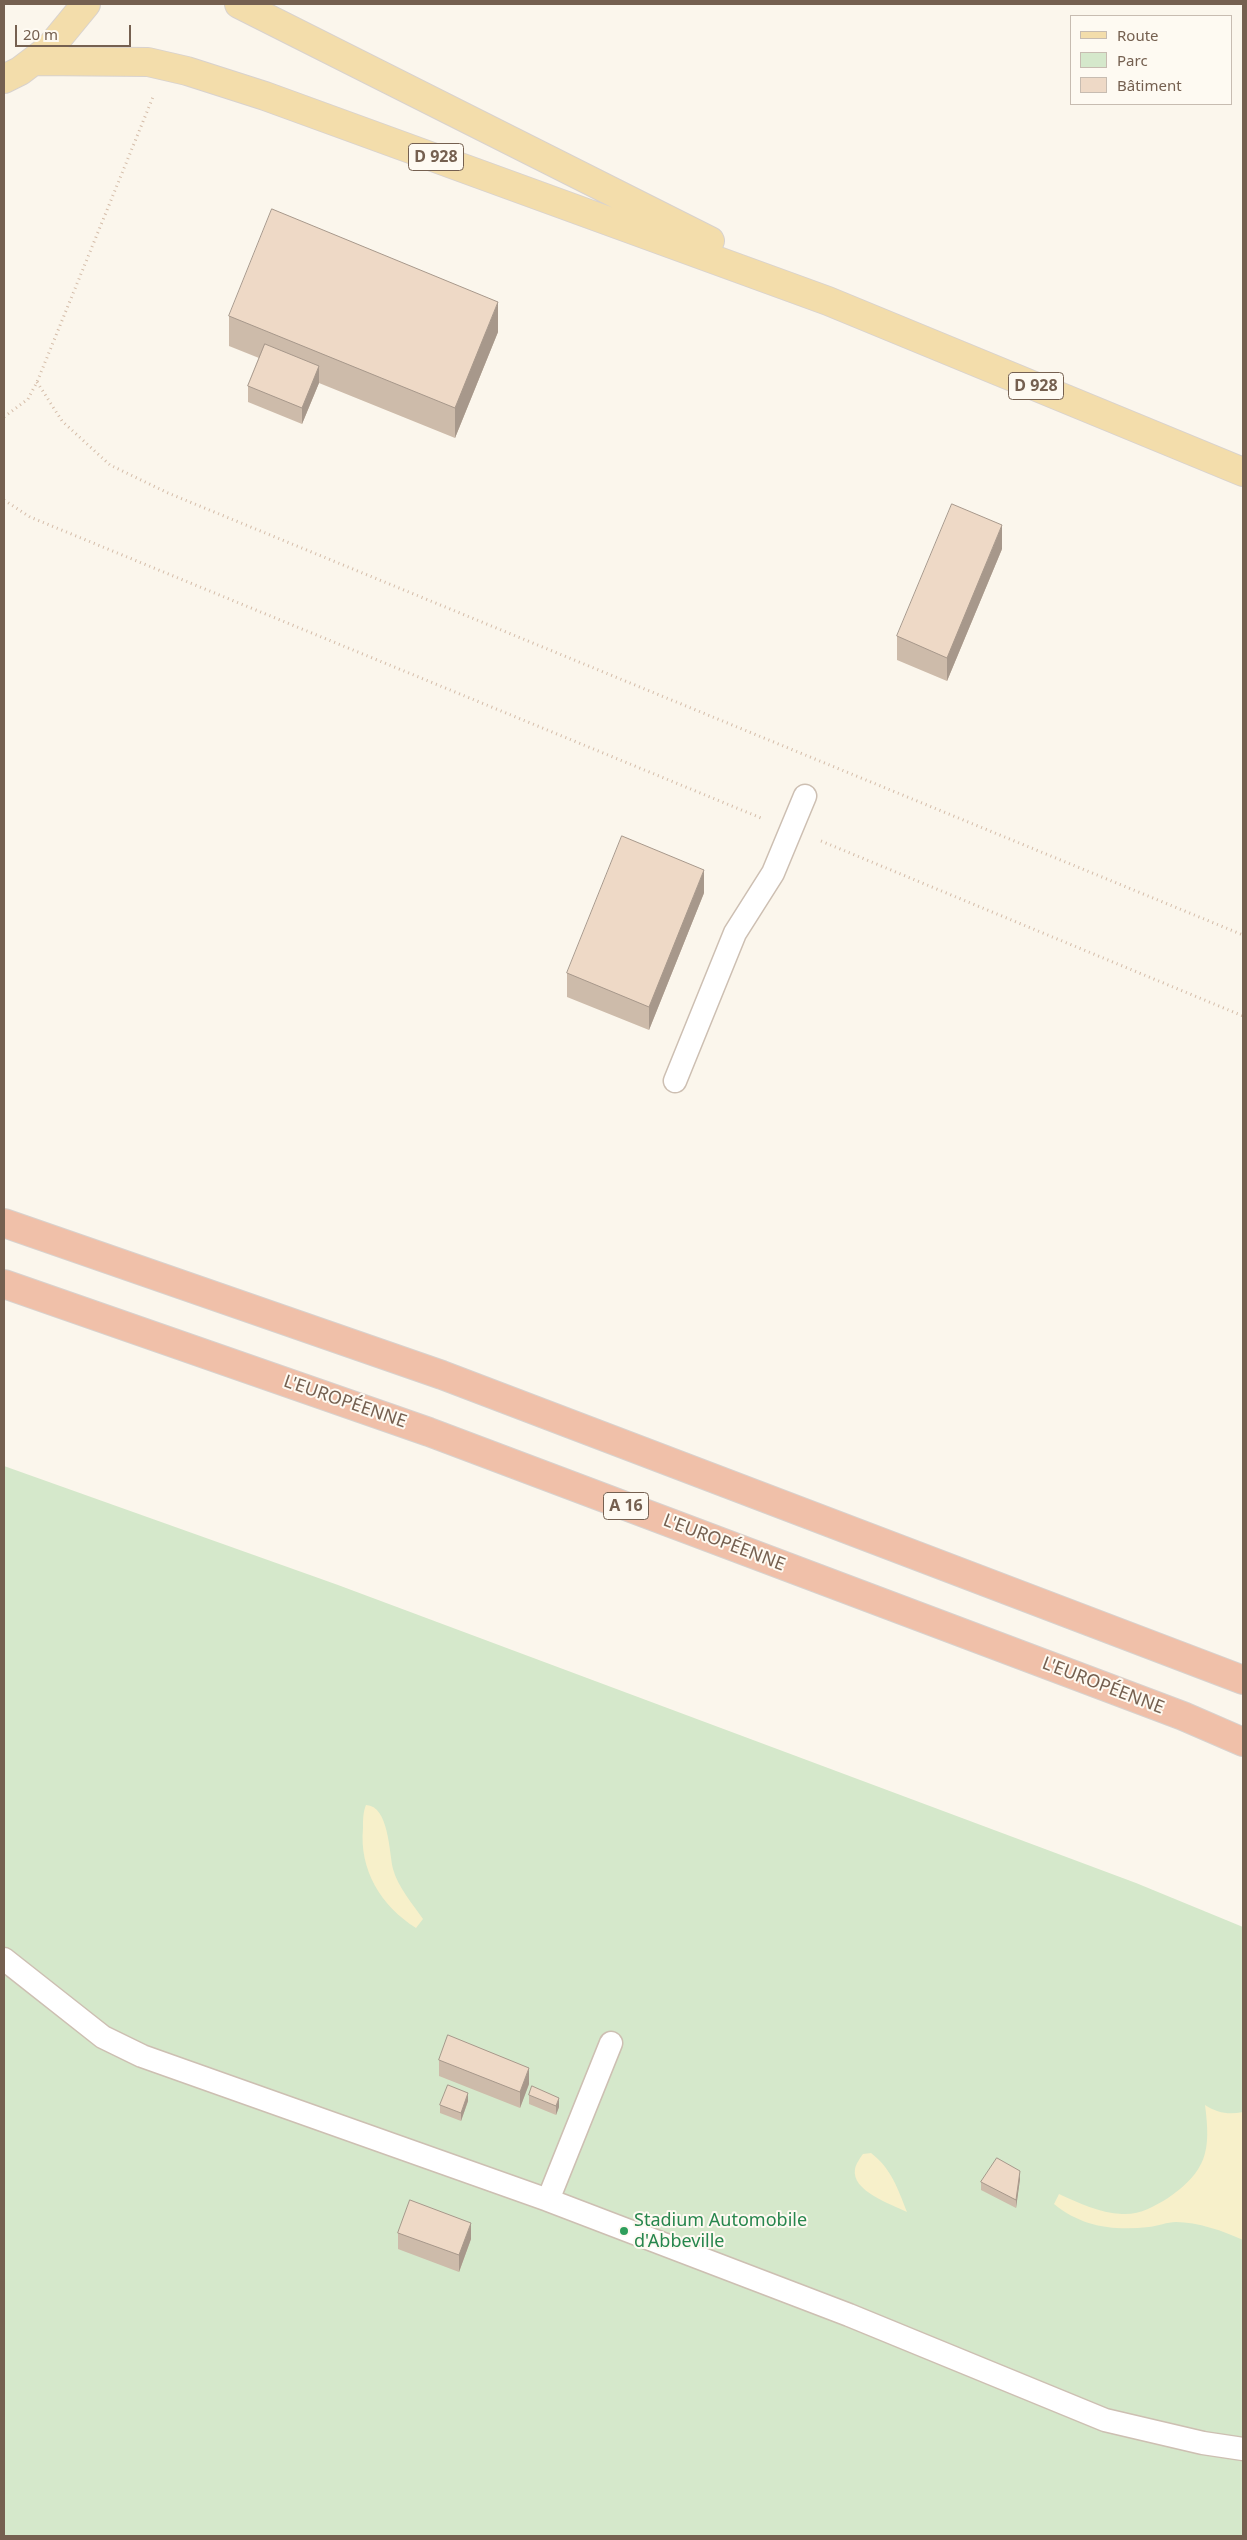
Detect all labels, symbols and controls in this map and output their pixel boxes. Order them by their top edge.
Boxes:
scale bar [18,15,134,47]
legend [1070,15,1232,105]
text: 20 m [23,24,58,44]
text: Route [1117,25,1159,45]
text: Parc [1117,50,1148,70]
text: Bâtiment [1117,75,1182,95]
road number: D 928 [408,144,464,170]
road number: D 928 [1008,372,1064,400]
street label: L'EUROPÉENNE [281,1371,409,1433]
road number: A 16 [604,1492,648,1520]
street label: L'EUROPÉENNE [660,1510,788,1576]
street label: L'EUROPÉENNE [1039,1653,1167,1719]
place label: Stadium Automobile d'Abbeville [634,2210,807,2252]
marker: Stadium Automobile d'Abbeville [618,2225,630,2237]

